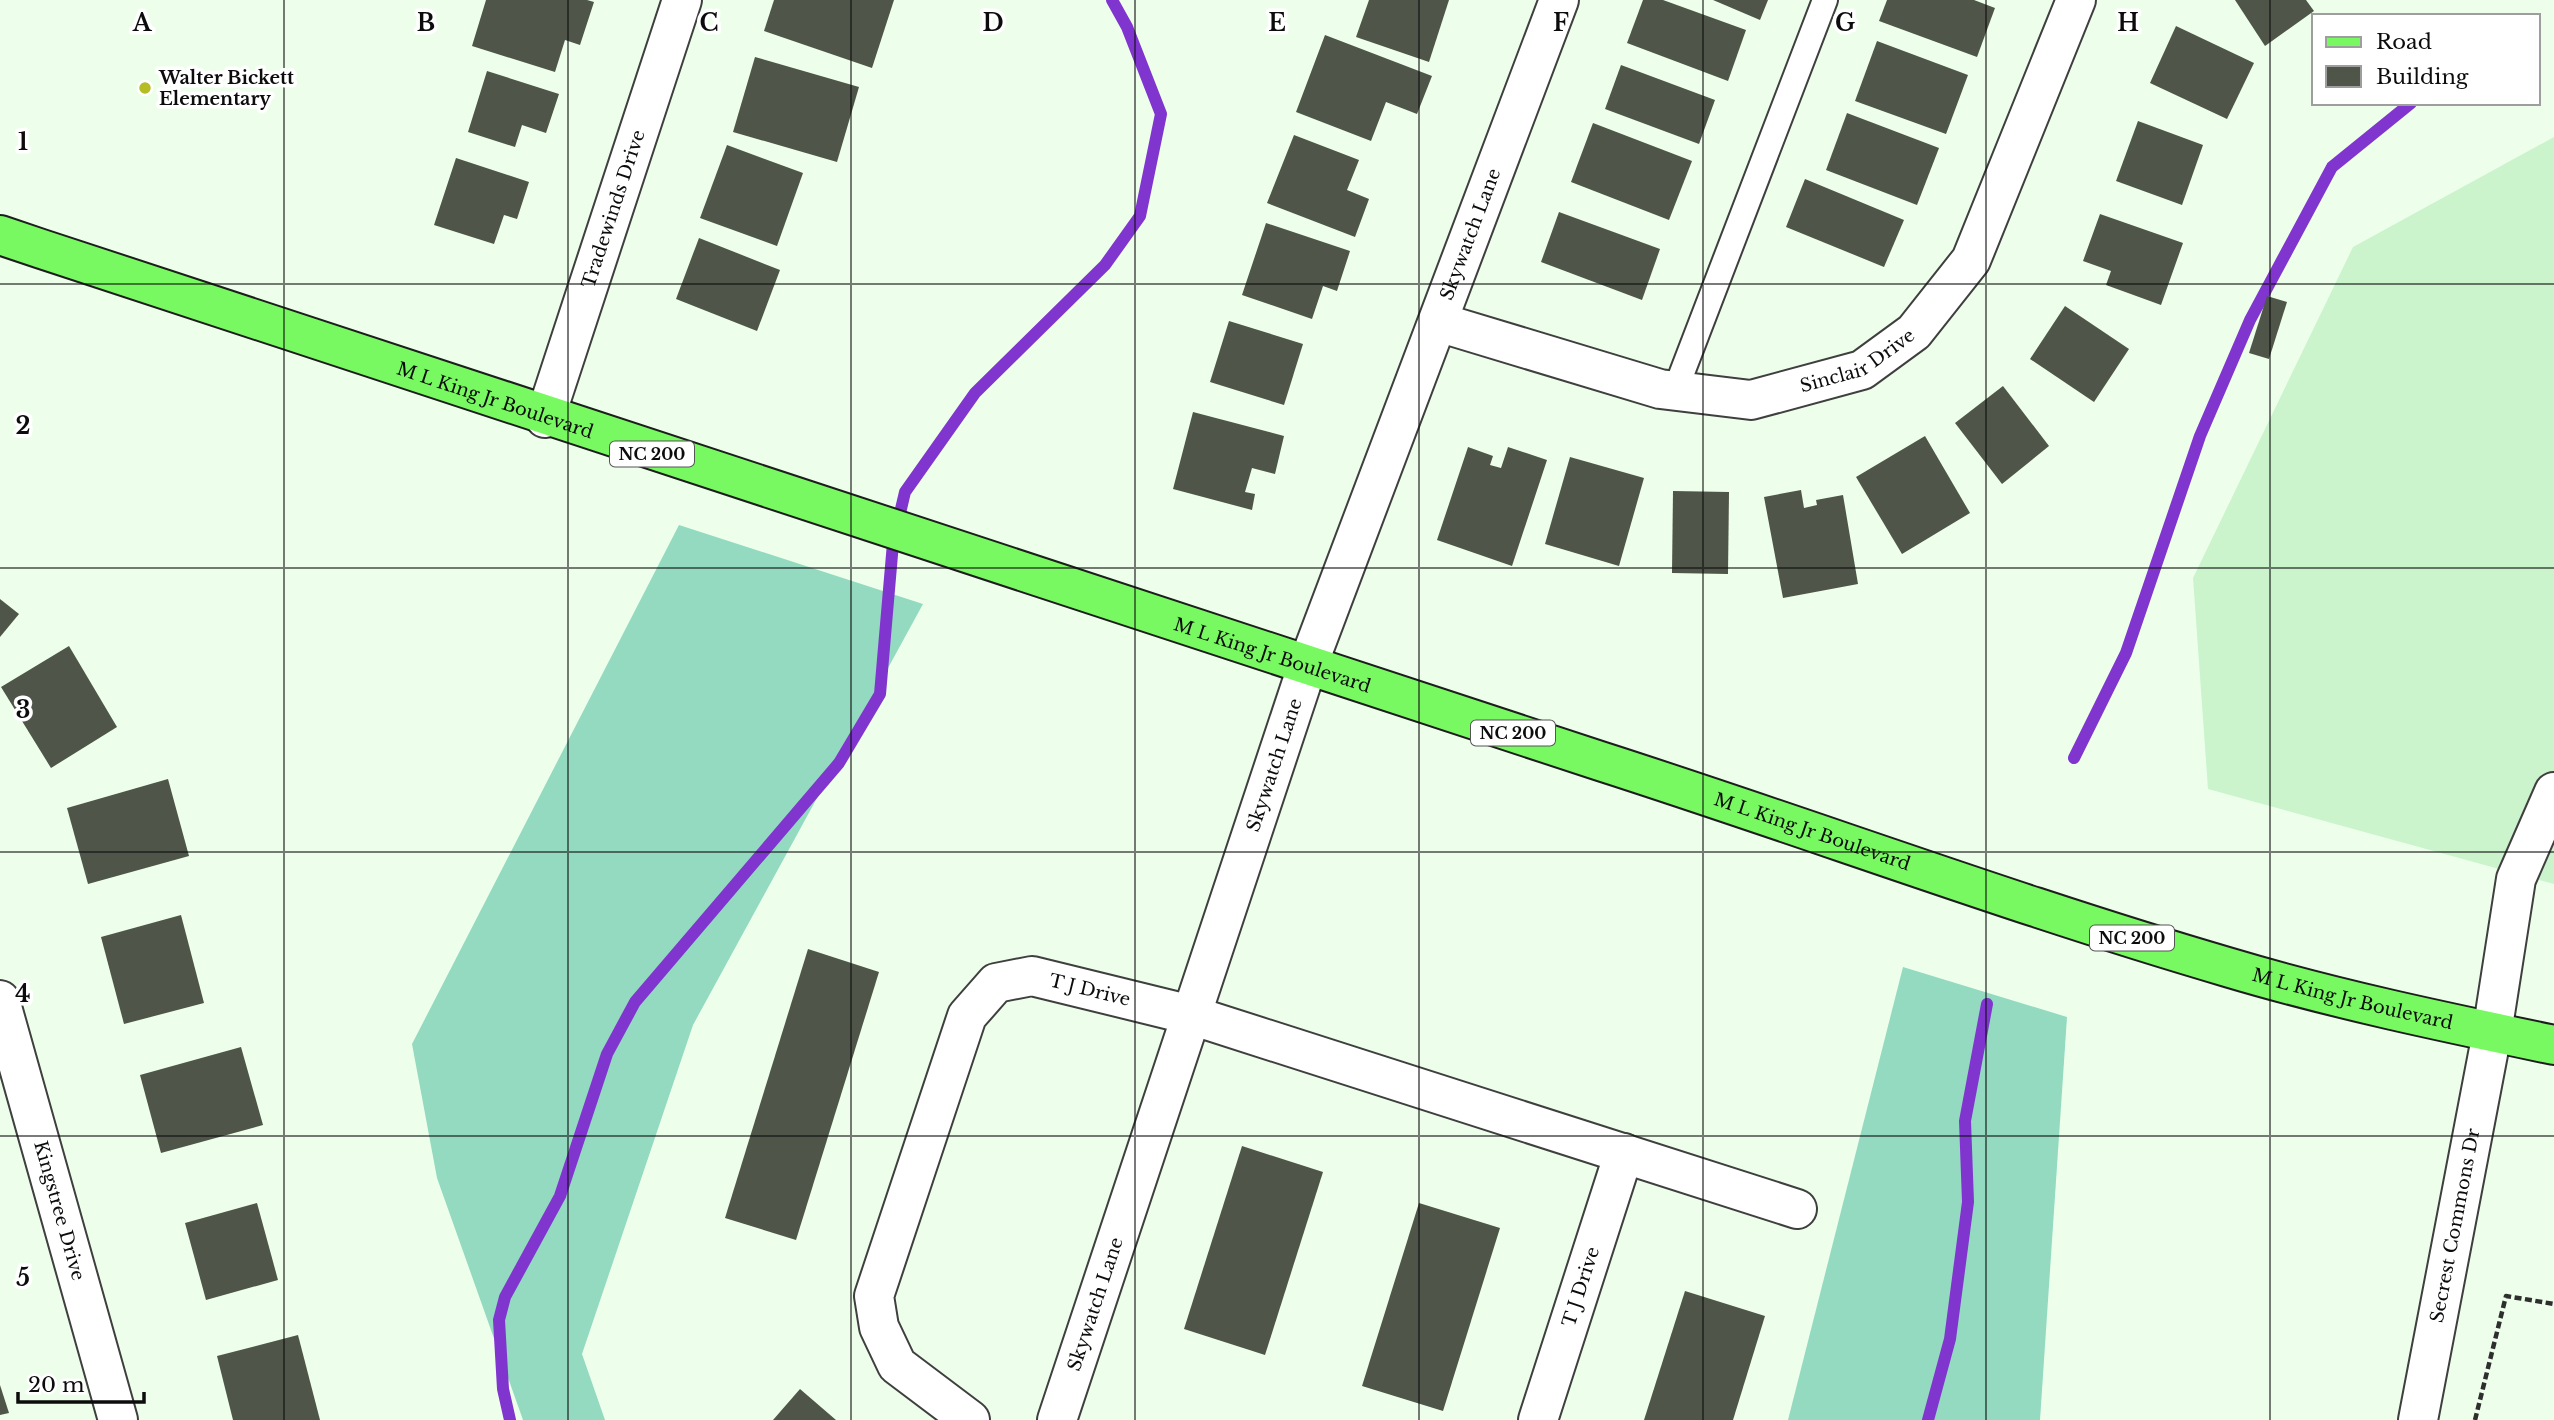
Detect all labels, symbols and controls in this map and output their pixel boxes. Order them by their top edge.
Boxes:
text: A [132,9,153,37]
text: B [417,9,435,37]
text: C [700,9,718,37]
text: D [982,9,1004,37]
text: E [1268,9,1286,37]
text: F [1553,9,1569,37]
text: G [1835,9,1855,37]
text: H [2117,9,2139,37]
legend [2312,14,2540,105]
text: Road [2376,29,2432,55]
text: Building [2376,64,2469,90]
place label: Walter Bickett Elementary [158,67,294,110]
marker: Walter Bickett Elementary [137,80,153,96]
street label: Tradewinds Drive [577,127,650,291]
text: 1 [18,128,28,156]
street label: Skywatch Lane [1436,165,1505,303]
street label: Sinclair Drive [1798,324,1919,397]
street label: M L King Jr Boulevard [394,358,596,443]
text: 2 [16,412,30,440]
road number: NC 200 [610,442,694,467]
street label: M L King Jr Boulevard [1171,613,1374,698]
text: 3 [16,696,30,724]
street label: Skywatch Lane [1242,696,1307,835]
road number: NC 200 [1471,720,1555,746]
street label: M L King Jr Boulevard [1711,788,1913,875]
road number: NC 200 [2090,926,2174,950]
street label: M L King Jr Boulevard [2250,964,2455,1034]
street label: T J Drive [1047,970,1133,1011]
text: 4 [15,980,31,1008]
street label: Secrest Commons Dr [2426,1126,2485,1325]
street label: Kingstree Drive [29,1139,89,1283]
street label: Skywatch Lane [1063,1235,1128,1374]
street label: T J Drive [1558,1244,1604,1330]
text: 5 [16,1264,30,1292]
scale bar [18,1360,144,1404]
text: 20 m [28,1372,85,1398]

